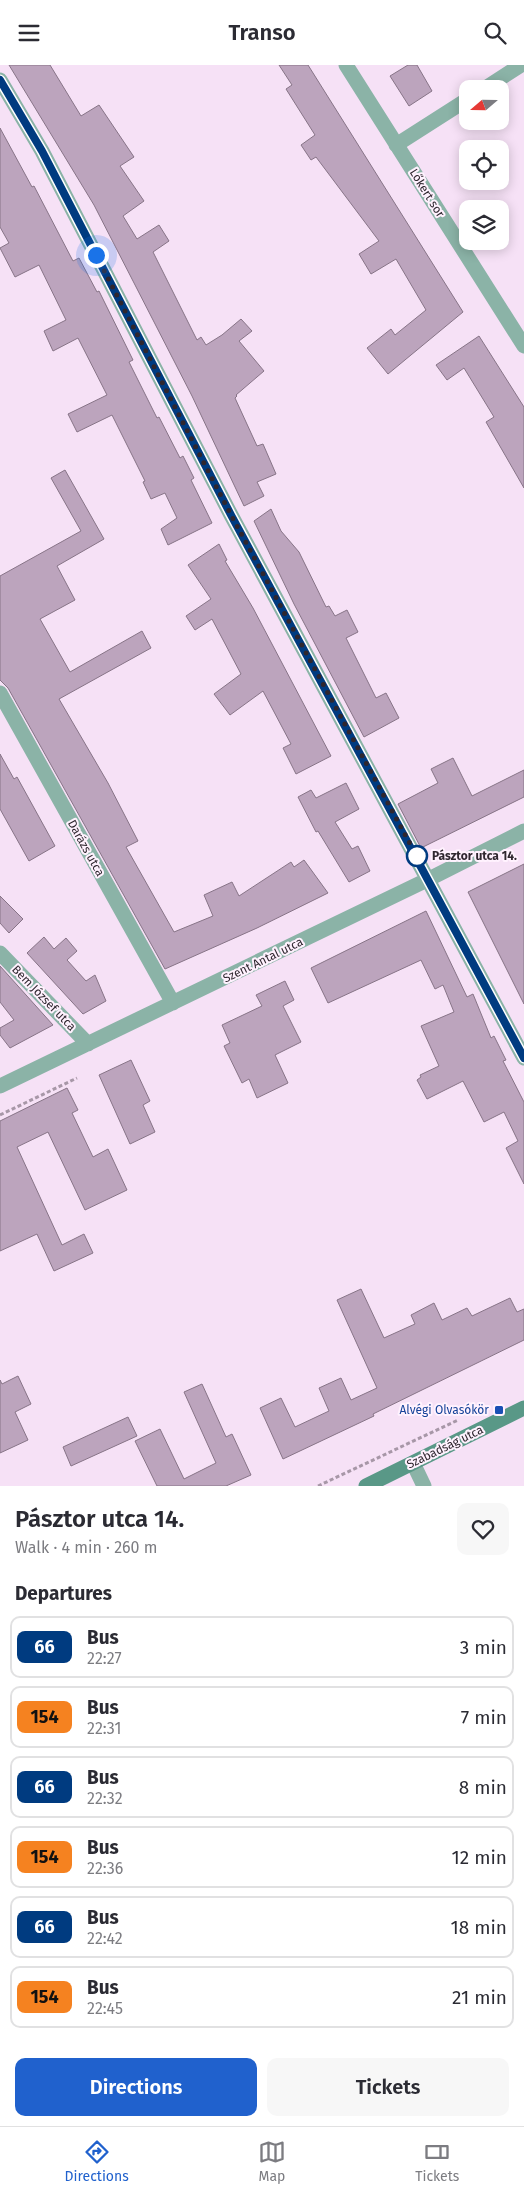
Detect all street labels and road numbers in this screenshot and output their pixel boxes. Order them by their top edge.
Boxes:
street label: Lőkert sor [407,166,448,220]
street label: Darázs utca [65,817,107,879]
street label: Szent Antal utca [221,935,305,985]
street label: Bem József utca [9,962,79,1034]
street label: Szabadság utca [404,1422,486,1472]

